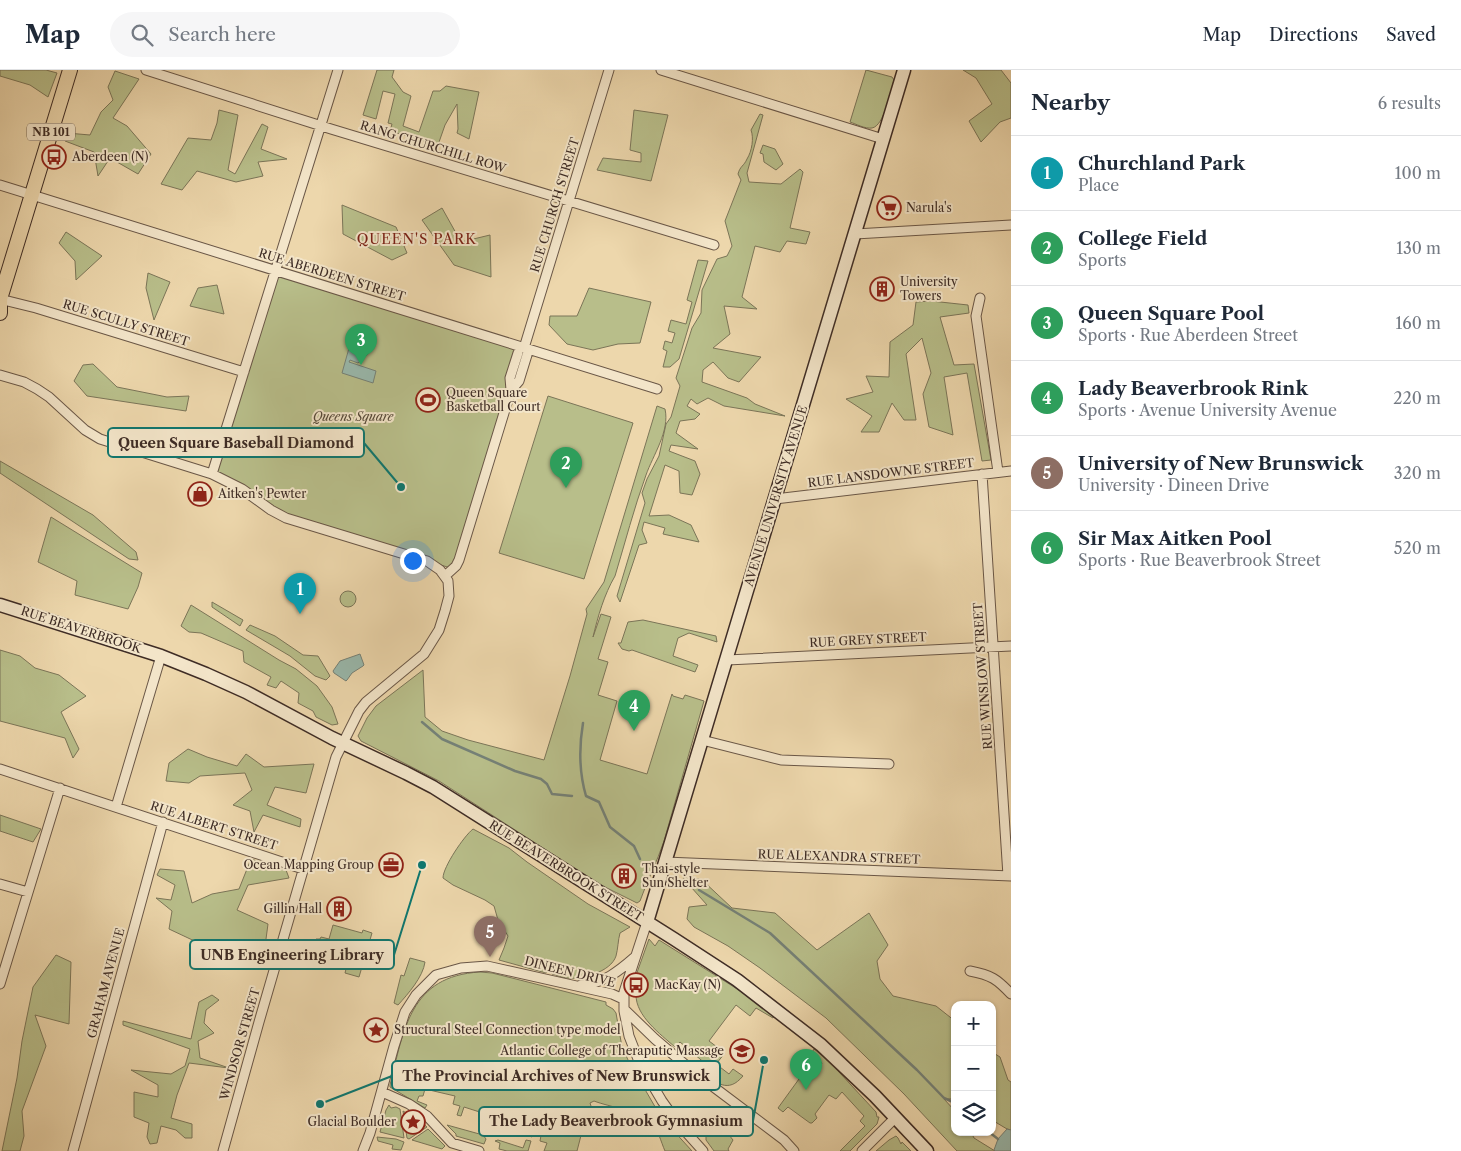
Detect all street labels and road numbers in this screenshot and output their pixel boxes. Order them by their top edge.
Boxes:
street label: RANG CHURCHILL ROW [358,117,509,176]
road number: NB 101 [27,124,75,140]
street label: RUE CHURCH STREET [527,136,582,274]
street label: RUE ABERDEEN STREET [257,245,407,304]
street label: RUE SCULLY STREET [61,296,191,349]
street label: AVENUE UNIVERSITY AVENUE [740,403,810,589]
street label: RUE LANSDOWNE STREET [807,455,975,490]
street label: RUE WINSLOW STREET [970,602,995,750]
street label: RUE BEAVERBROOK [19,603,144,656]
street label: RUE GREY STREET [809,629,927,650]
street label: RUE ALBERT STREET [149,798,280,853]
street label: RUE BEAVERBROOK STREET [486,817,646,924]
street label: RUE ALEXANDRA STREET [757,846,921,867]
street label: GRAHAM AVENUE [84,926,127,1040]
street label: DINEEN DRIVE [523,953,617,990]
street label: WINDSOR STREET [216,986,263,1103]

